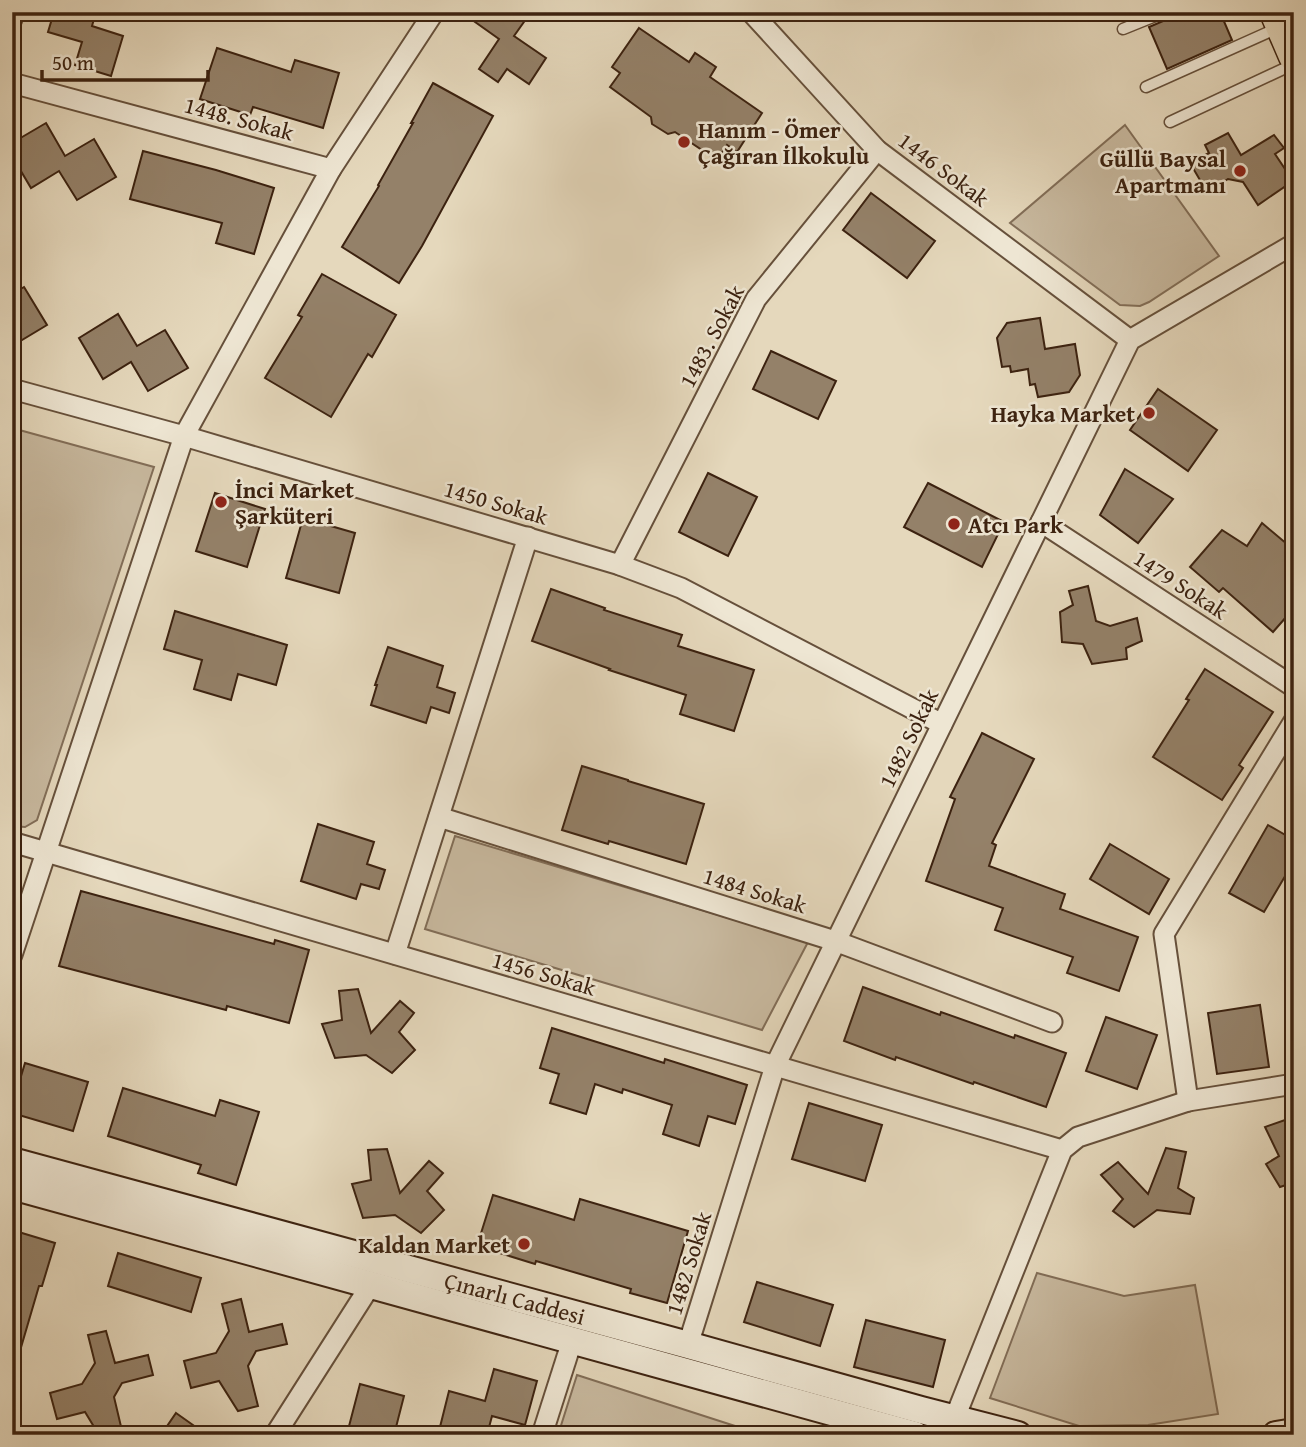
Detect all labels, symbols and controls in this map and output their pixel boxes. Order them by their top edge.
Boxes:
scale bar [42,38,208,82]
text: 50 m [52,47,94,78]
street label: 1448. Sokak [181,88,298,149]
place label: Hanım - Ömer Çağıran İlkokulu [698,113,870,172]
street label: 1446 Sokak [892,124,997,214]
marker: Hanım - Ömer Çağıran İlkokulu [676,134,692,150]
place label: Güllü Baysal Apartmanı [1100,142,1226,201]
marker: Güllü Baysal Apartmanı [1232,163,1248,179]
street label: 1483. Sokak [670,278,752,393]
place label: Hayka Market [991,397,1135,430]
marker: Hayka Market [1141,405,1157,421]
street label: 1450 Sokak [440,471,552,533]
place label: İnci Market Şarküteri [235,473,354,532]
marker: İnci Market Şarküteri [213,494,229,510]
place label: Atcı Park [968,508,1064,541]
marker: Atcı Park [946,516,962,532]
street label: 1479 Sokak [1127,541,1235,627]
street label: 1482 Sokak [870,683,946,793]
street label: 1484 Sokak [699,859,811,921]
street label: 1456 Sokak [488,942,600,1004]
street label: 1482 Sokak [657,1207,719,1319]
place label: Kaldan Market [358,1228,510,1261]
marker: Kaldan Market [516,1236,532,1252]
street label: Çınarlı Caddesi [441,1263,589,1333]

